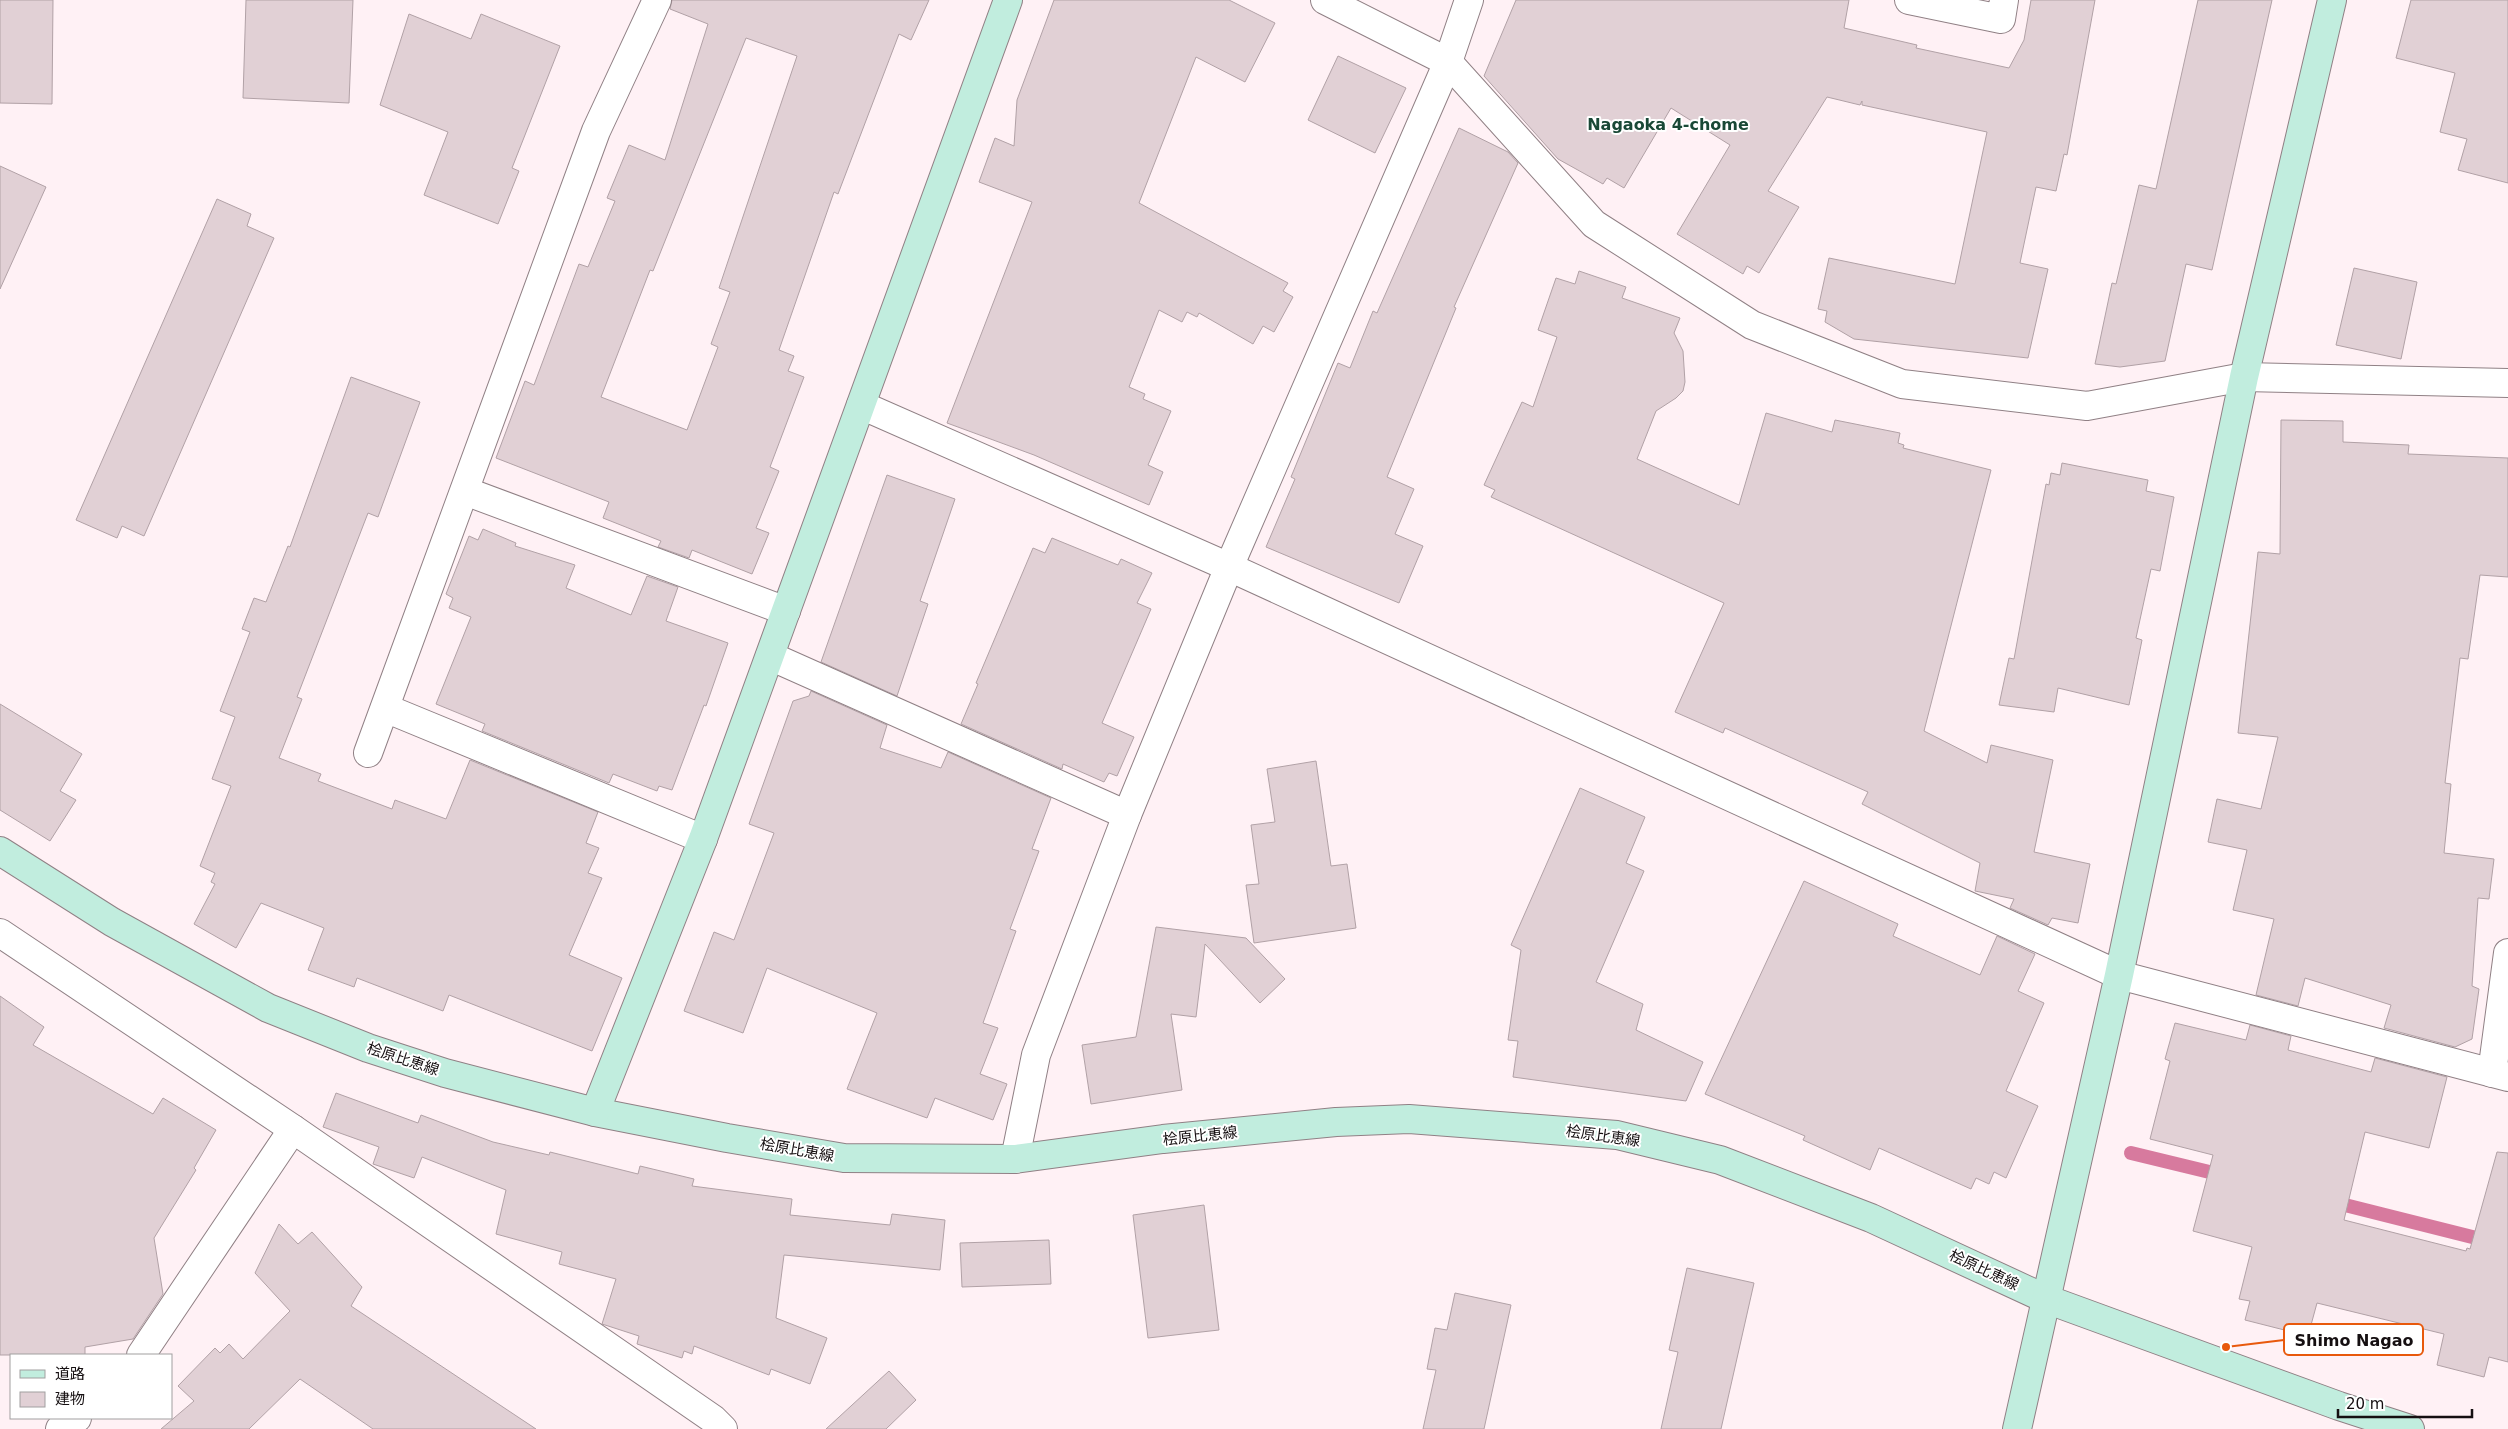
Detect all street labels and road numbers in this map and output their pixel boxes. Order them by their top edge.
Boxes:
street label: 桧原比恵線 [365,1039,441,1079]
street label: 桧原比恵線 [1565,1122,1641,1150]
street label: 桧原比恵線 [1162,1123,1238,1149]
street label: 桧原比恵線 [758,1135,836,1165]
street label: 桧原比恵線 [1946,1246,2022,1294]

